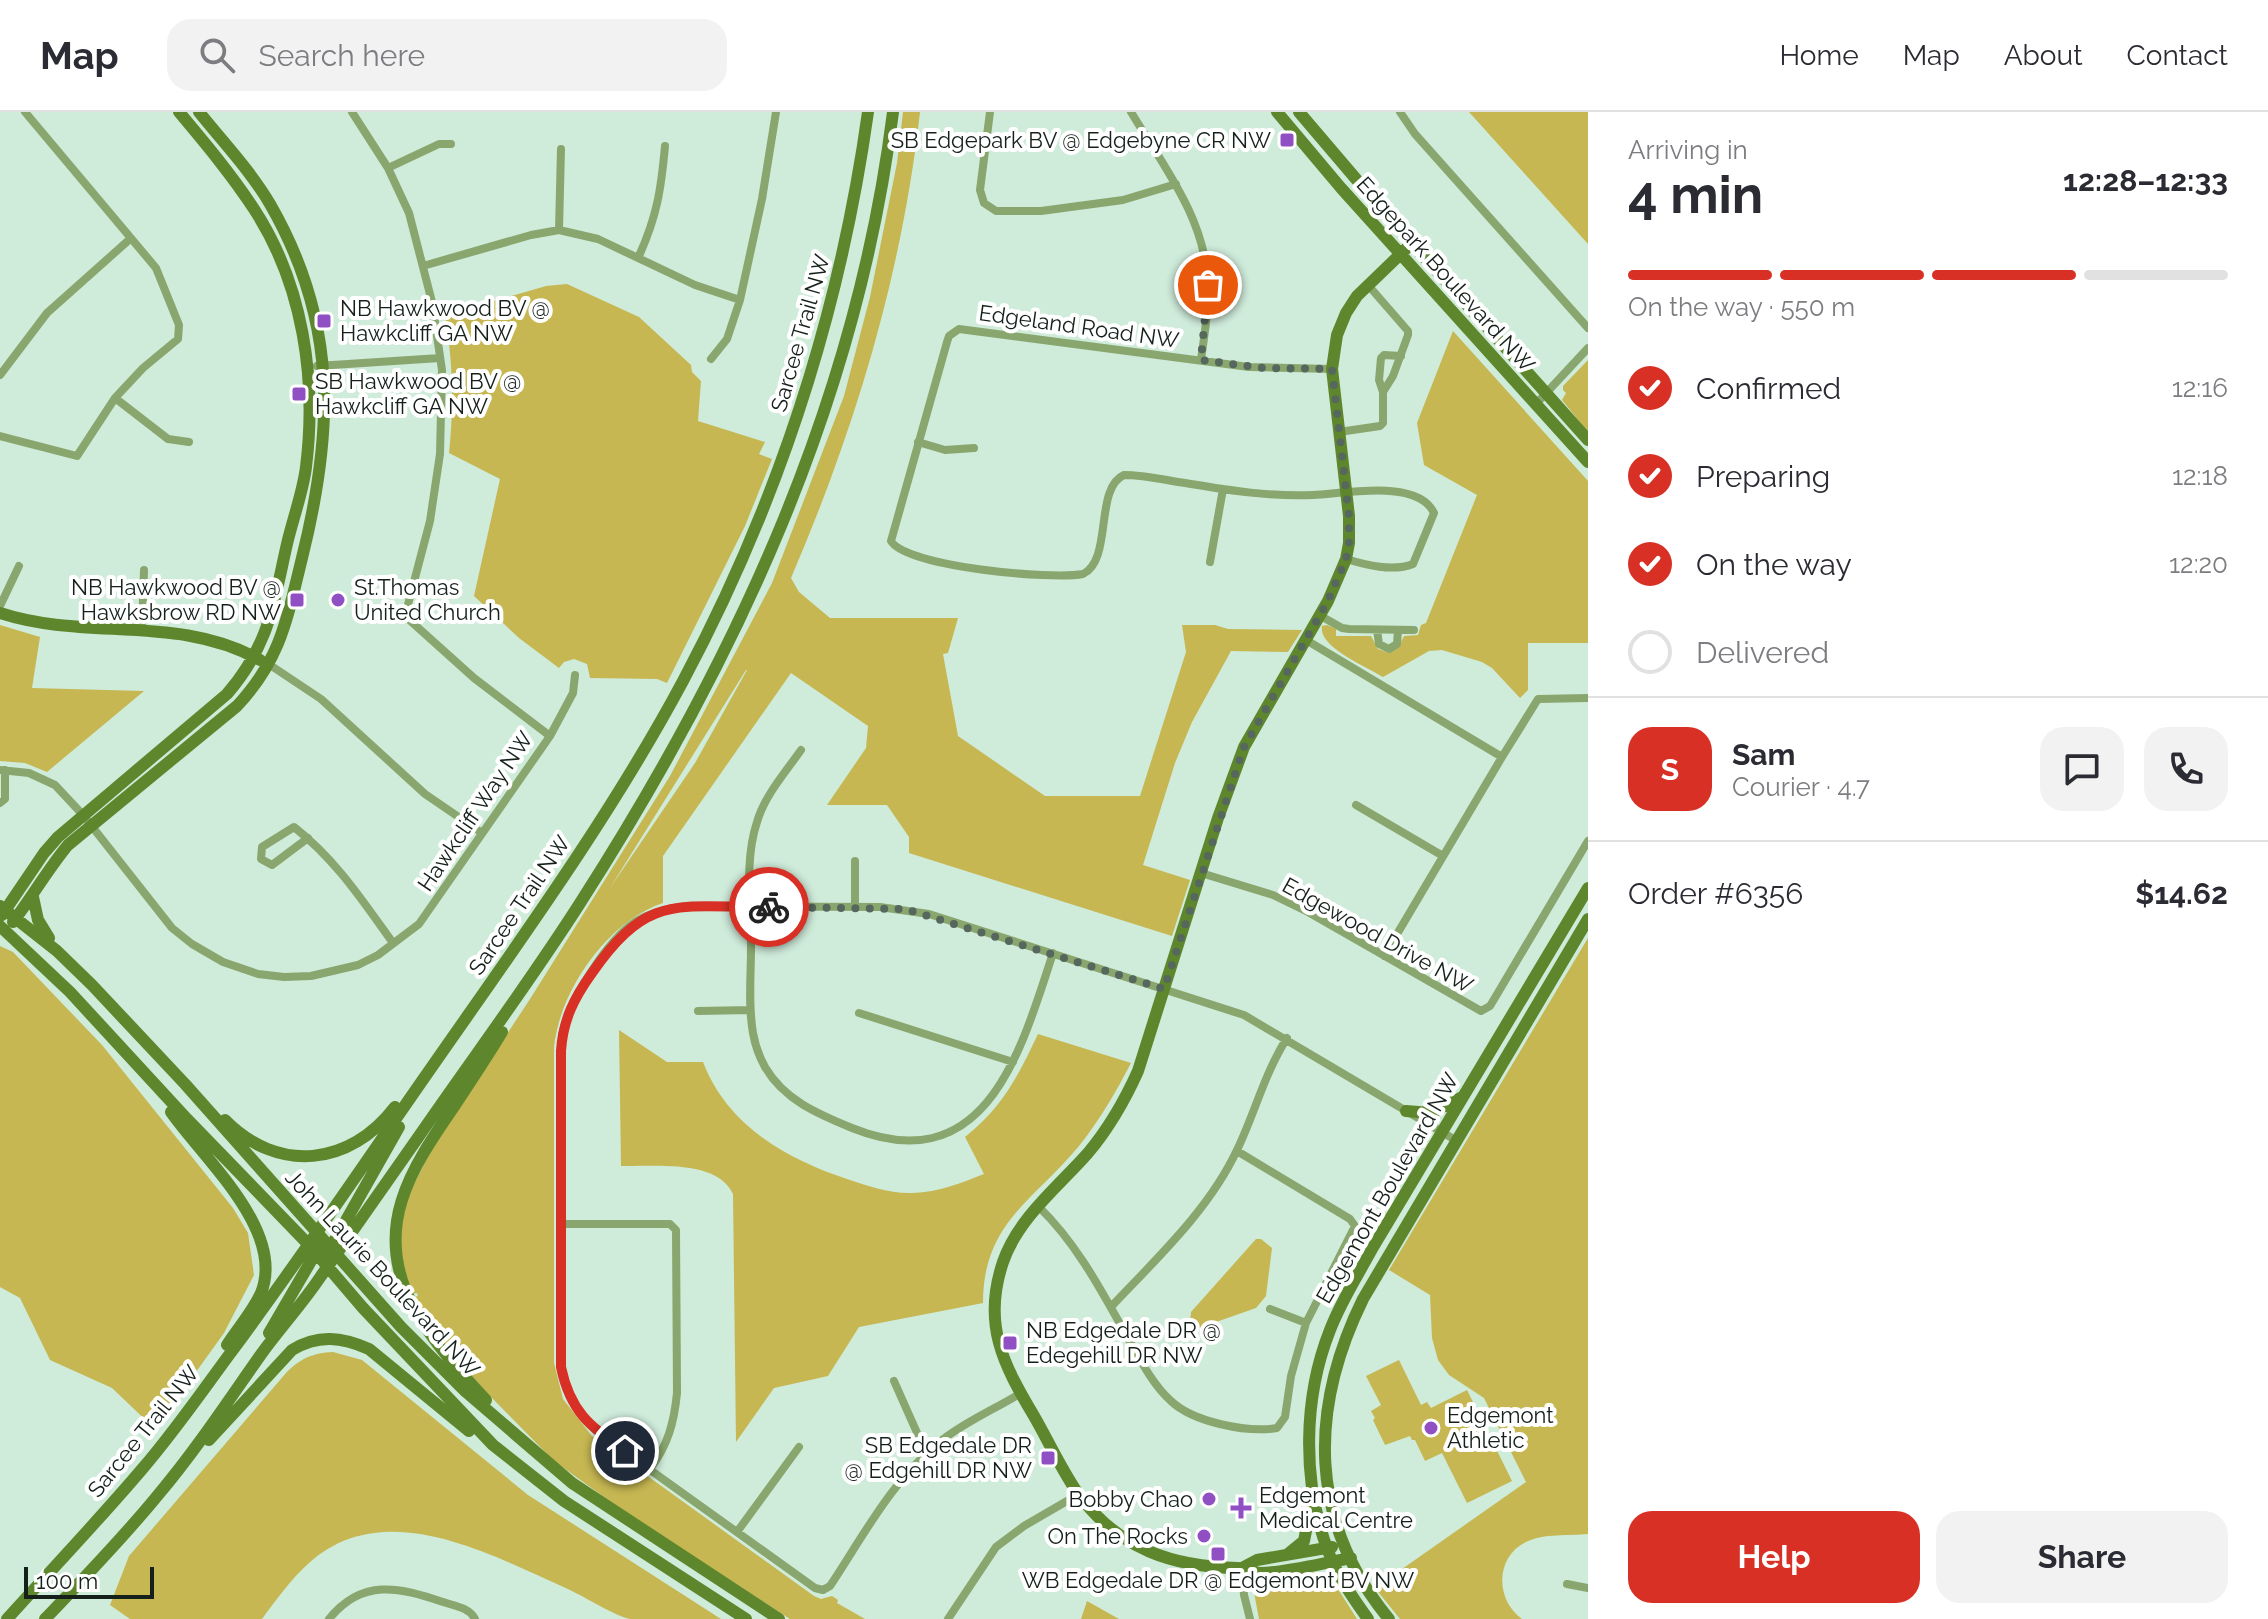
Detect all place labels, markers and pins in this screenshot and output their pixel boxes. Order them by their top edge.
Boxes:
place label: SB Edgepark BV @ Edgebyne CR NW [891,127,1271,153]
marker: SB Edgepark BV @ Edgebyne CR NW [1278,131,1296,149]
pin [1174,251,1242,319]
place label: NB Hawkwood BV @ Hawkcliff GA NW [340,295,550,346]
marker: NB Hawkwood BV @ Hawkcliff GA NW [315,312,333,330]
place label: SB Hawkwood BV @ Hawkcliff GA NW [315,368,521,419]
marker: SB Hawkwood BV @ Hawkcliff GA NW [290,385,308,403]
place label: NB Hawkwood BV @ Hawksbrow RD NW [71,574,281,625]
place label: St.Thomas United Church [354,574,501,625]
marker: NB Hawkwood BV @ Hawksbrow RD NW [288,591,306,609]
marker: St.Thomas United Church [329,591,347,609]
place label: NB Edgedale DR @ Edegehill DR NW [1026,1317,1221,1368]
marker: NB Edgedale DR @ Edegehill DR NW [1001,1334,1019,1352]
place label: Edgemont Athletic [1447,1402,1554,1453]
pin [591,1417,659,1485]
marker: Edgemont Athletic [1422,1419,1440,1437]
place label: SB Edgedale DR @ Edgehill DR NW [844,1432,1032,1483]
marker: SB Edgedale DR @ Edgehill DR NW [1039,1449,1057,1467]
place label: Edgemont Medical Centre [1259,1482,1413,1533]
place label: Bobby Chao [1069,1486,1193,1512]
marker: Bobby Chao [1200,1490,1218,1508]
marker: Edgemont Medical Centre [1230,1497,1252,1519]
place label: On The Rocks [1048,1523,1188,1549]
marker: On The Rocks [1195,1527,1213,1545]
marker: WB Edgedale DR @ Edgemont BV NW [1209,1545,1227,1563]
place label: WB Edgedale DR @ Edgemont BV NW [1022,1567,1414,1593]

